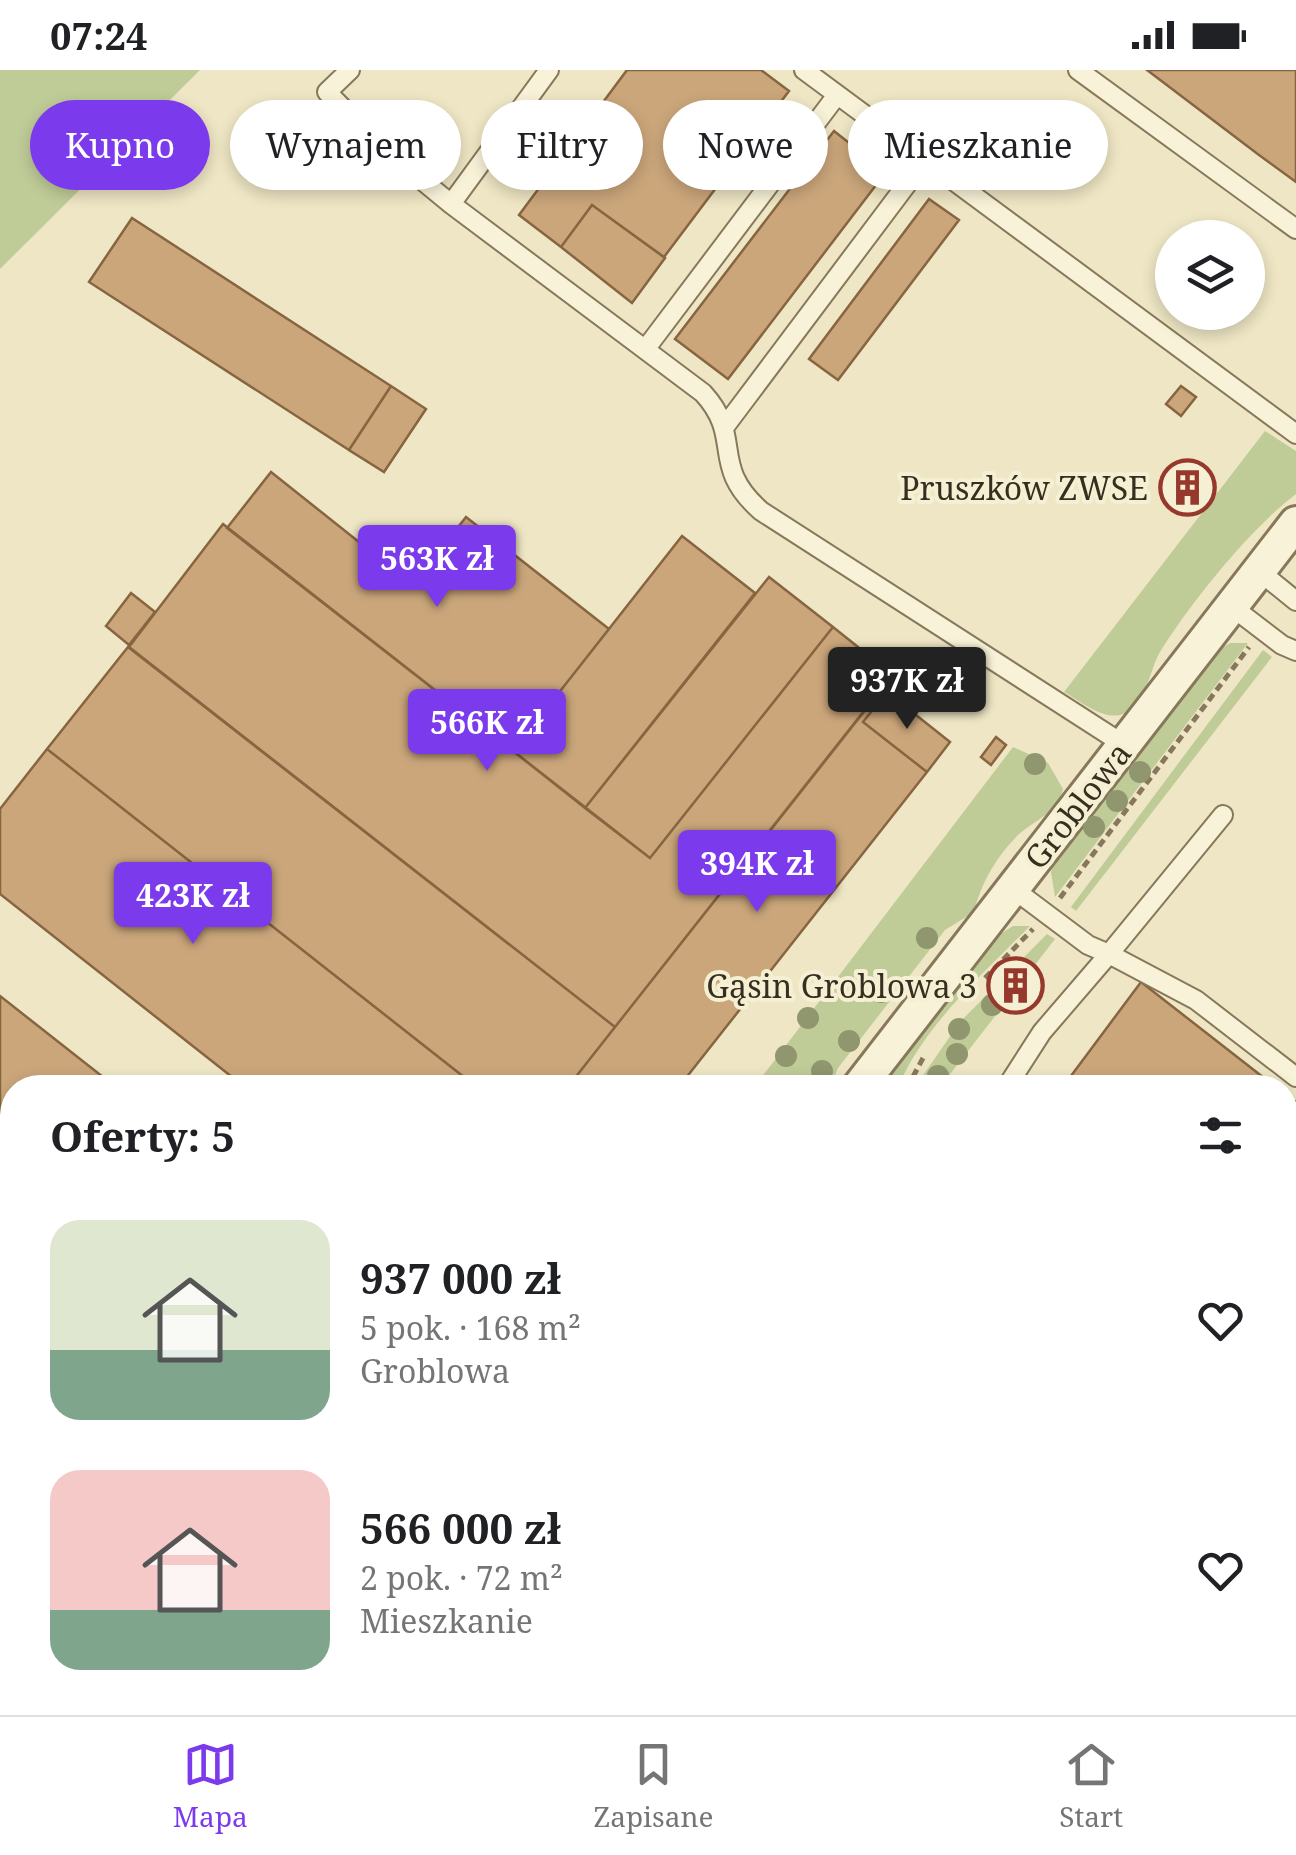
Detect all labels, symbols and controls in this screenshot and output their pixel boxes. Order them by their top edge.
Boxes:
text: 07:24 [50,9,147,61]
chip: Kupno [30,100,210,190]
chip: Wynajem [230,100,461,190]
chip: Filtry [481,100,643,190]
chip: Nowe [663,100,828,190]
chip: Mieszkanie [848,100,1108,190]
map controls [1155,220,1265,330]
button: layers [1155,220,1265,330]
building icon: Pruszków ZWSE [1157,457,1217,517]
place label: Pruszków ZWSE [900,466,1148,509]
pin: 563K zł [345,525,529,610]
text: 563K zł [380,536,494,579]
pin: 937K zł [815,647,999,732]
text: 937K zł [850,658,964,701]
pin: 566K zł [395,689,579,774]
text: 566K zł [430,700,544,743]
street label: Groblowa [1014,733,1140,877]
pin: 394K zł [665,830,849,915]
text: 394K zł [700,841,814,884]
pin: 423K zł [101,862,285,947]
text: 423K zł [136,873,250,916]
building icon: Gąsin Groblowa 3 [986,955,1046,1015]
place label: Gąsin Groblowa 3 [706,964,977,1007]
text: Oferty: 5 [50,1107,235,1164]
icon: filters [1193,1108,1248,1163]
text: 937 000 zł [360,1249,561,1306]
icon: home [130,1260,250,1380]
icon: heart [1193,1293,1248,1348]
text: 5 pok. · 168 m² [360,1306,581,1349]
text: Groblowa [360,1349,510,1392]
text: 566 000 zł [360,1499,561,1556]
icon: home [130,1510,250,1630]
icon: heart [1193,1543,1248,1598]
text: 2 pok. · 72 m² [360,1556,563,1599]
text: Mieszkanie [360,1599,533,1642]
tab: Mapa [173,1737,248,1835]
tab: Zapisane [594,1737,714,1835]
tab: Start [1059,1737,1123,1835]

